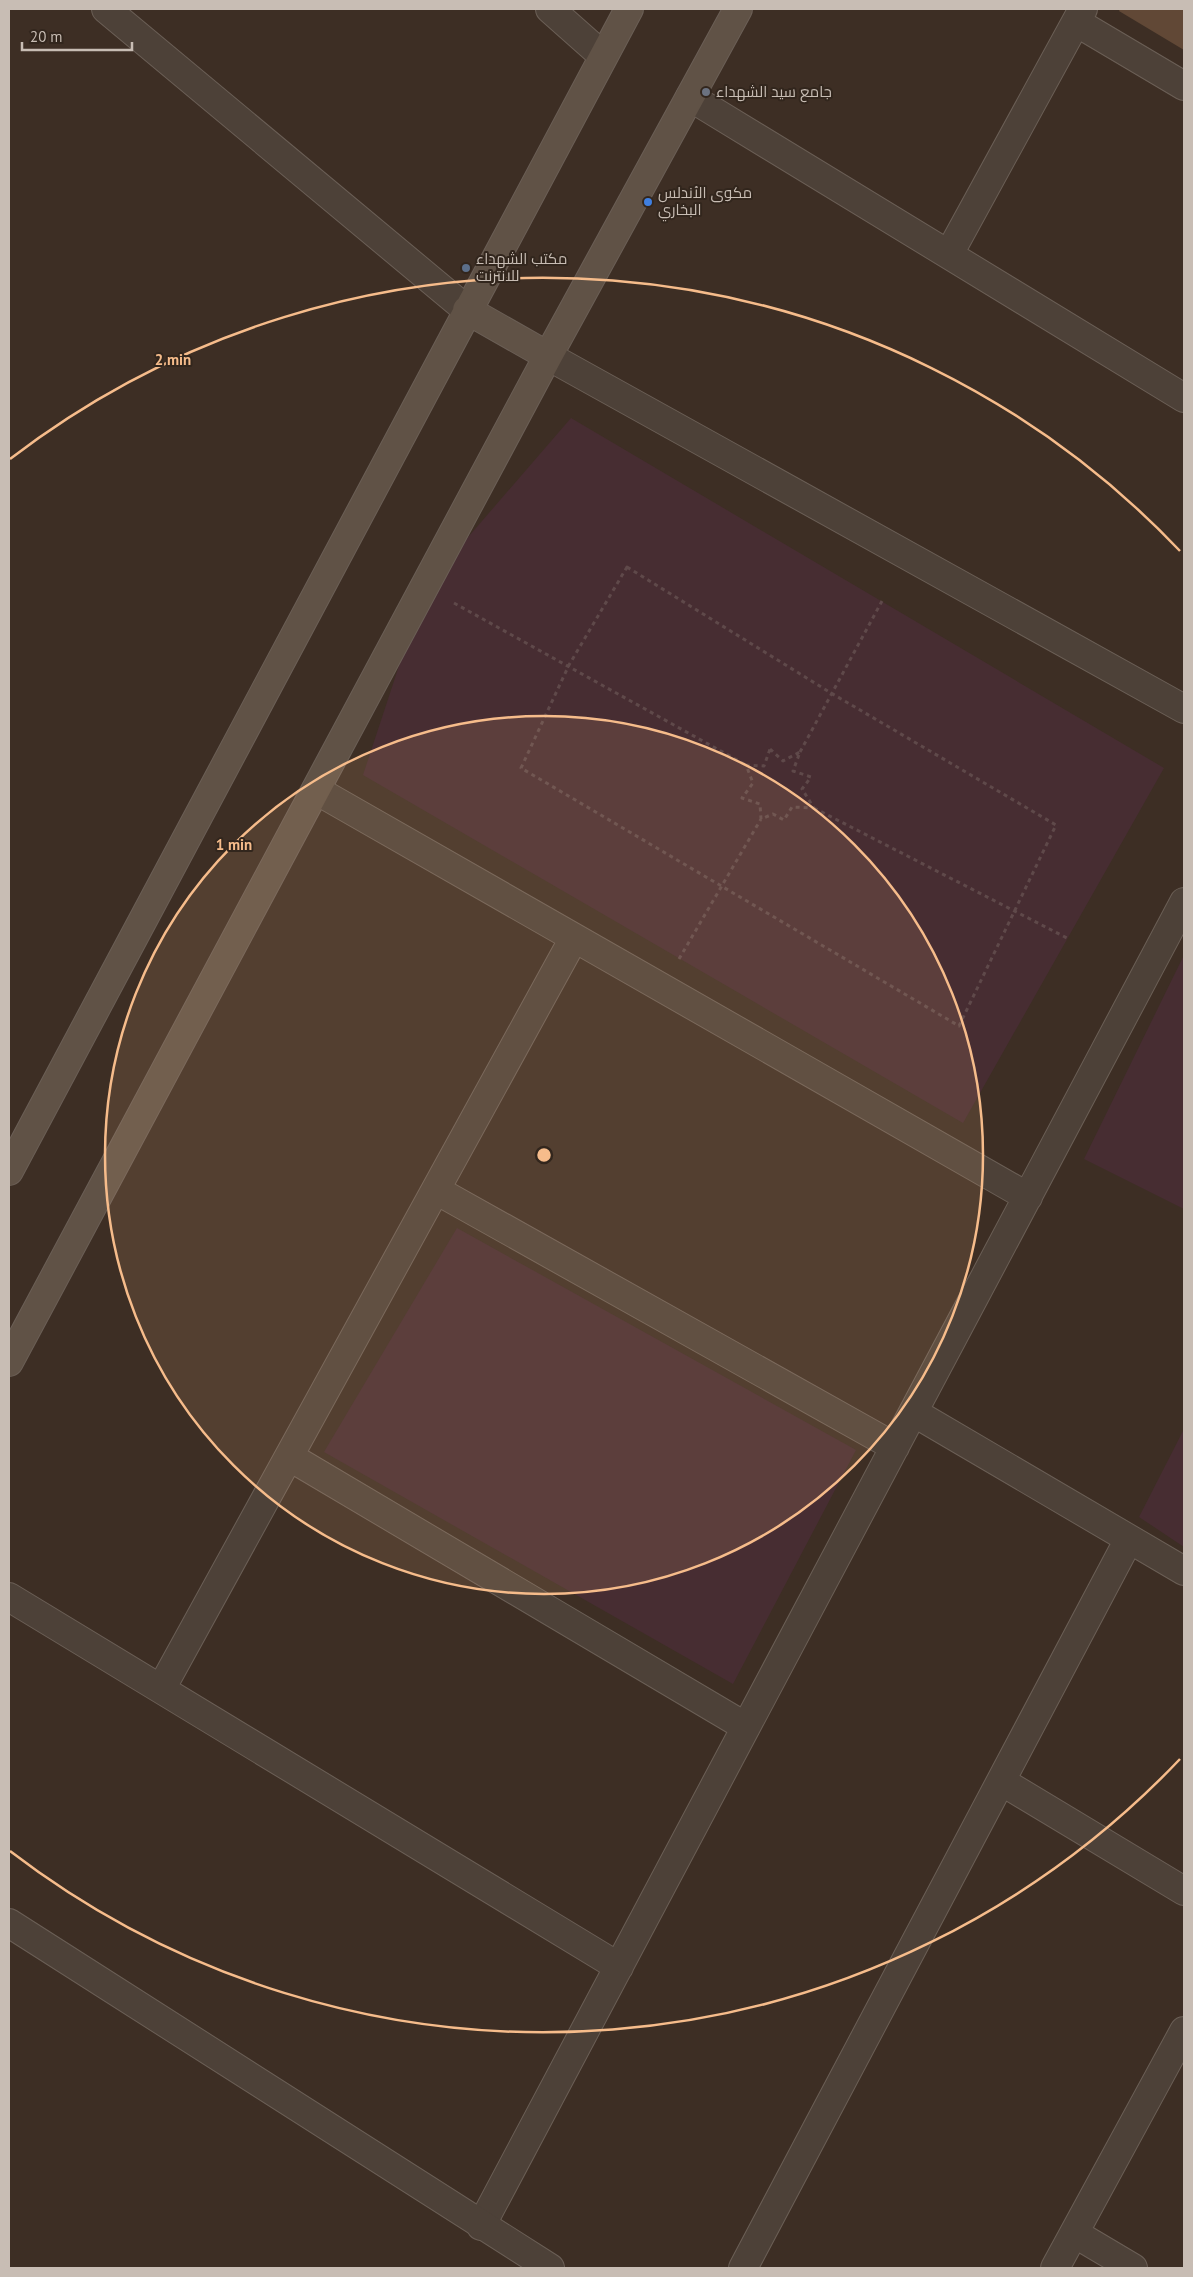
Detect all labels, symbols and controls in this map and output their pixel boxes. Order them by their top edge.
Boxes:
scale bar [22,20,132,52]
text: 20 m [30,27,63,46]
place label: جامع سيد الشهداء [716,82,832,103]
marker: جامع سيد الشهداء [700,86,712,98]
place label: مكوى الأندلس البخاري [658,183,752,222]
marker: مكوى الأندلس البخاري [642,196,654,208]
place label: مكتب الشهداء للانترنت [476,249,567,285]
marker: مكتب الشهداء للانترنت [460,262,472,274]
text: 2 min [155,350,191,369]
text: 1 min [216,835,252,854]
centre of rings [535,1146,553,1164]

